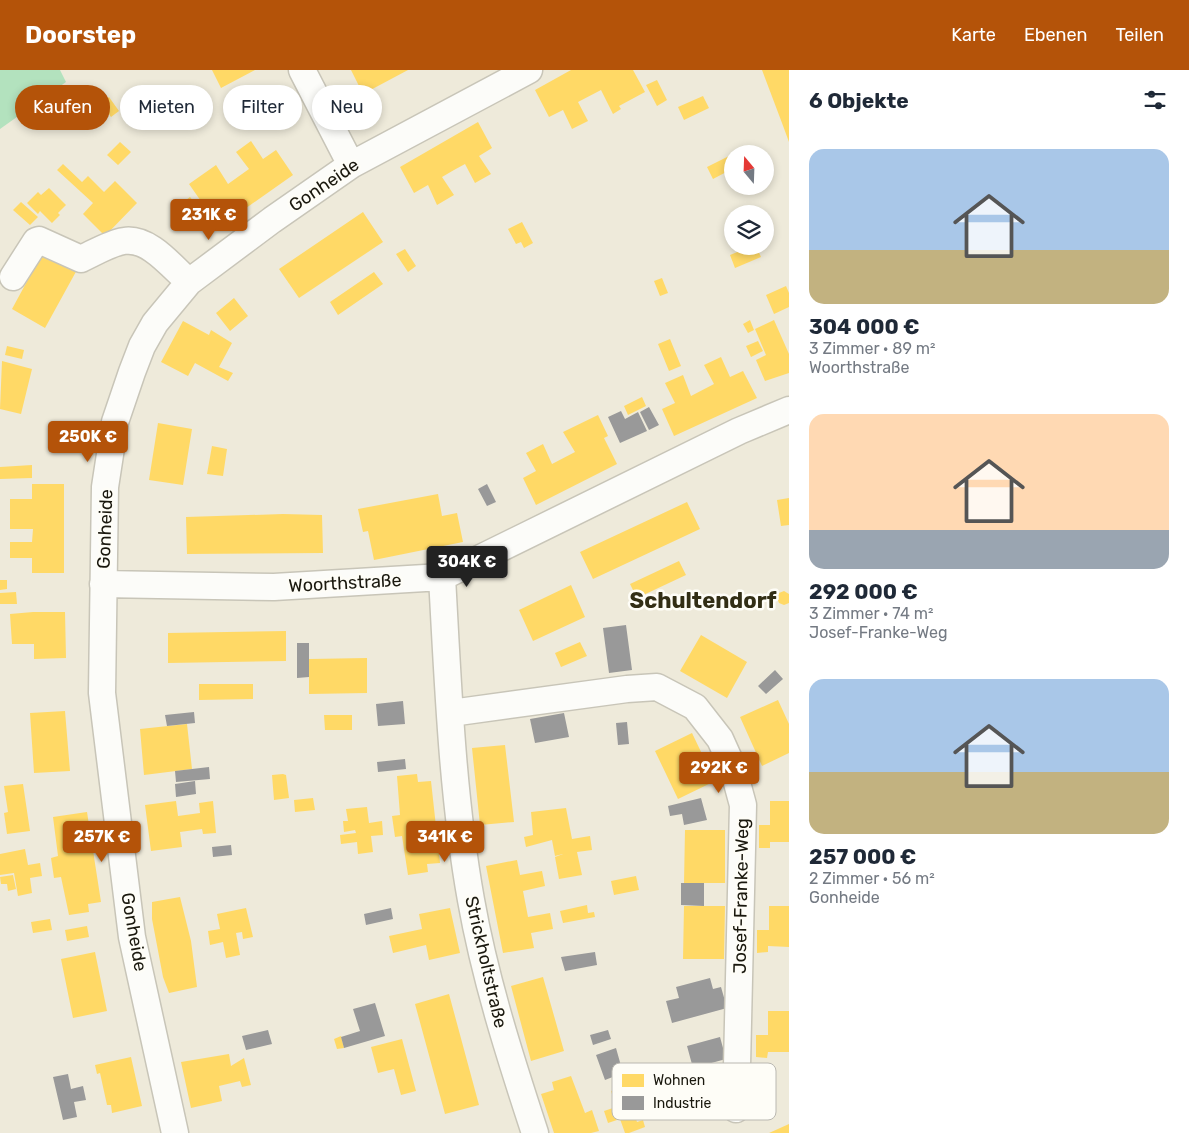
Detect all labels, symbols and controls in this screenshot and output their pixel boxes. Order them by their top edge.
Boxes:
text: Doorstep [25,21,136,49]
text: Karte [951,24,996,46]
text: Ebenen [1024,24,1088,46]
text: Teilen [1116,24,1164,46]
chip: Kaufen [15,85,110,130]
chip: Mieten [120,85,213,130]
chip: Filter [223,85,302,130]
chip: Neu [312,85,382,130]
icon: filters [1141,86,1169,114]
text: 6 Objekte [809,88,909,113]
north arrow [724,145,774,195]
map controls [724,145,774,255]
street label: Gonheide [285,154,363,216]
icon: home [944,181,1034,271]
pin: 231K € [168,198,250,241]
text: 231K € [181,205,237,224]
button: layers [724,205,774,255]
text: 304 000 € [809,314,920,339]
text: 3 Zimmer · 89 m² [809,339,936,358]
text: Woorthstraße [809,358,910,377]
pin: 250K € [47,420,129,463]
text: 250K € [59,427,117,446]
icon: home [944,446,1034,536]
street label: Gonheide [93,489,117,569]
pin: 304K € [426,546,508,588]
text: 304K € [438,552,496,571]
street label: Woorthstraße [288,569,402,597]
text: 292 000 € [809,579,918,604]
district label: Schultendorf [630,587,777,614]
text: 3 Zimmer · 74 m² [809,604,933,623]
text: Josef-Franke-Weg [809,623,948,642]
icon: home [944,711,1034,801]
pin: 292K € [678,752,760,794]
text: 292K € [690,758,748,777]
street label: Josef-Franke-Weg [729,818,753,974]
pin: 257K € [61,820,143,863]
pin: 341K € [404,820,486,863]
text: 257K € [74,827,130,846]
text: 341K € [417,827,473,846]
text: 257 000 € [809,844,917,869]
text: 2 Zimmer · 56 m² [809,869,935,888]
text: Gonheide [809,888,880,907]
street label: Gonheide [116,891,152,973]
street label: Strickholtstraße [460,894,512,1030]
legend [612,1063,776,1120]
text: Wohnen [653,1072,705,1089]
text: Industrie [653,1095,711,1112]

